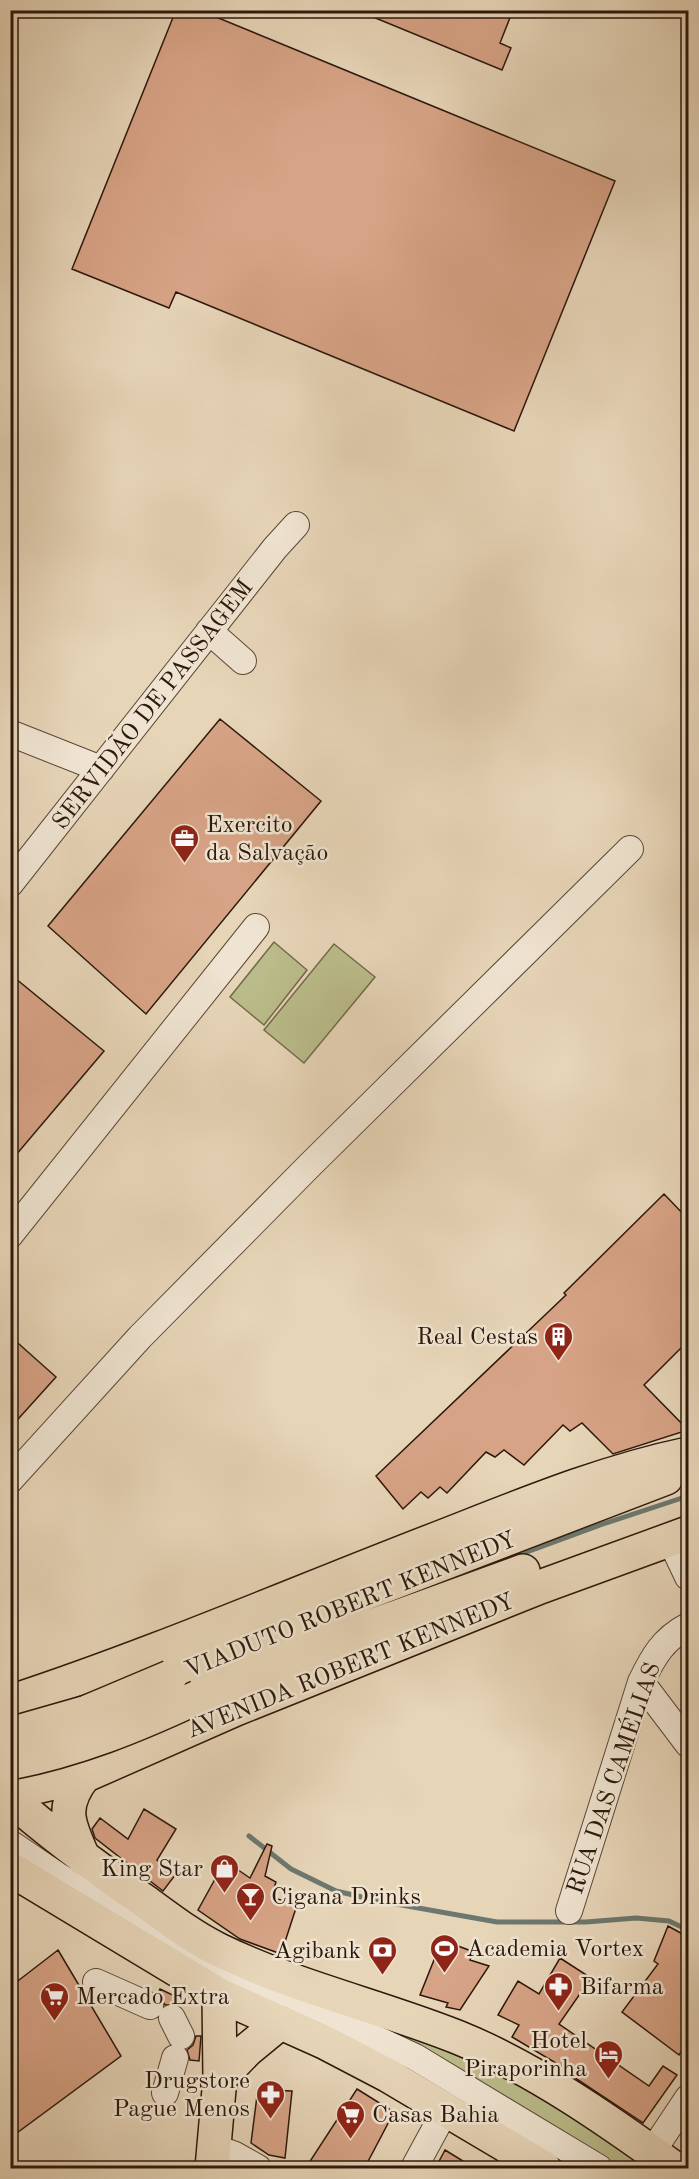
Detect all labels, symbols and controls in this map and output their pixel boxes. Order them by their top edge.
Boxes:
street label: SERVIDÃO DE PASSAGEM [46,573,258,835]
place label: Exercito da Salvação [206,814,328,866]
office icon: Exercito da Salvação [169,822,201,864]
building icon: Real Cestas [543,1320,575,1362]
place label: Real Cestas [417,1326,538,1350]
street label: VIADUTO ROBERT KENNEDY [182,1528,520,1683]
street label: AVENIDA ROBERT KENNEDY [183,1590,518,1744]
street label: RUA DAS CAMÉLIAS [560,1658,666,1898]
shop icon: King Star [208,1852,240,1894]
place label: King Star [101,1858,203,1882]
bar icon: Cigana Drinks [234,1880,266,1922]
place label: Cigana Drinks [271,1886,421,1910]
sports icon: Academia Vortex [429,1932,461,1974]
bank icon: Agibank [366,1934,398,1976]
place label: Academia Vortex [466,1938,644,1962]
place label: Agibank [274,1940,361,1964]
pharmacy icon: Bifarma [543,1970,575,2012]
place label: Bifarma [580,1976,664,2000]
supermarket icon: Mercado Extra [39,1980,71,2022]
place label: Mercado Extra [76,1986,230,2010]
place label: Hotel Piraporinha [464,2030,587,2082]
hotel icon: Hotel Piraporinha [592,2038,624,2080]
place label: Drugstore Pague Menos [113,2070,250,2122]
pharmacy icon: Drugstore Pague Menos [255,2078,287,2120]
supermarket icon: Casas Bahia [335,2098,367,2140]
place label: Casas Bahia [372,2104,499,2128]

